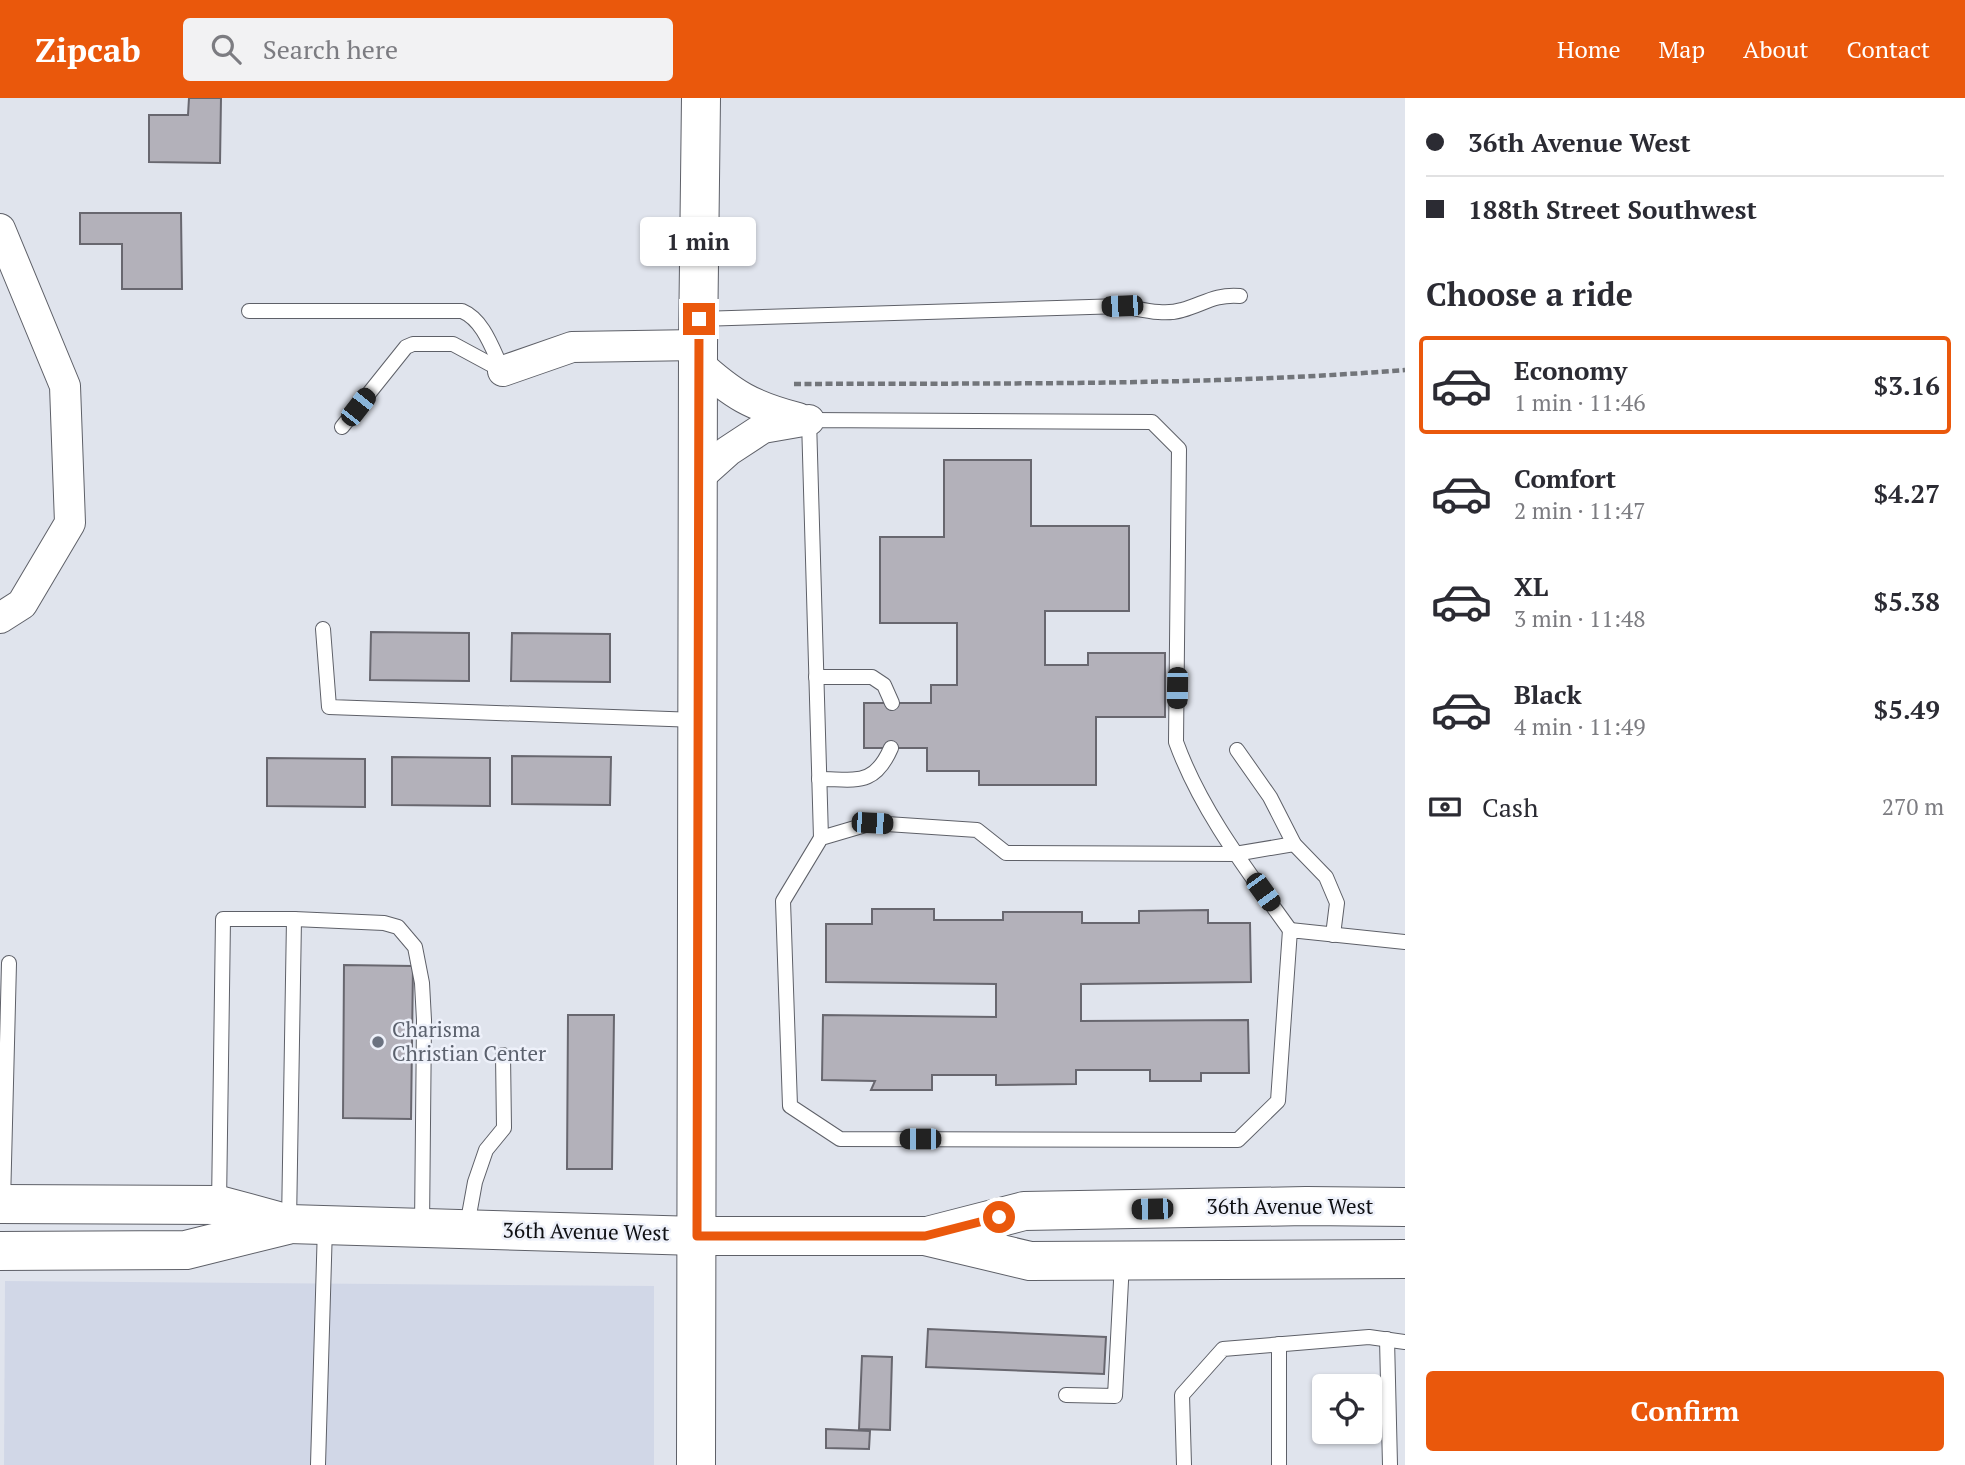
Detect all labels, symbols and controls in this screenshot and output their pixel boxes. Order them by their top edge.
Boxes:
search box [183,18,673,81]
text: Zipcab [35,28,141,71]
icon: search [207,30,245,68]
text: Search here [263,32,398,66]
text: Home [1557,33,1621,65]
text: Map [1659,33,1705,65]
text: About [1743,33,1809,65]
text: Contact [1847,33,1930,65]
text: 36th Avenue West [1468,125,1691,159]
text: 188th Street Southwest [1468,192,1757,226]
callout: 1 min [641,218,757,266]
text: 1 min [667,226,729,257]
text: Choose a ride [1426,273,1633,315]
car [1101,295,1144,317]
route end [683,303,715,335]
text: Economy [1514,353,1627,387]
icon: car [1430,354,1493,417]
text: $3.16 [1874,368,1940,402]
car [337,384,380,430]
text: 1 min · 11:46 [1514,387,1646,418]
text: Comfort [1514,461,1616,495]
icon: car [1430,462,1493,525]
text: $4.27 [1874,476,1940,510]
text: 2 min · 11:47 [1514,495,1646,526]
text: XL [1514,569,1548,603]
icon: car [1430,570,1493,633]
text: $5.38 [1874,584,1940,618]
text: 3 min · 11:48 [1514,603,1646,634]
car [1167,667,1188,709]
text: Black [1514,677,1582,711]
icon: car [1430,678,1493,741]
text: $5.49 [1874,692,1940,726]
text: 4 min · 11:49 [1514,711,1646,742]
icon: cash [1426,788,1464,826]
text: Cash [1482,790,1538,824]
text: 270 m [1882,791,1944,822]
car [851,811,894,835]
car [1243,869,1284,915]
place label: Charisma Christian Center [392,1015,546,1067]
marker: Charisma Christian Center [370,1034,386,1050]
car [900,1129,942,1150]
street label: 36th Avenue West [1207,1192,1374,1220]
car [1131,1198,1174,1220]
route start [983,1201,1015,1233]
street label: 36th Avenue West [502,1216,670,1246]
button: Confirm [1426,1371,1944,1451]
map controls [1312,1374,1382,1444]
button: locate [1312,1374,1382,1444]

